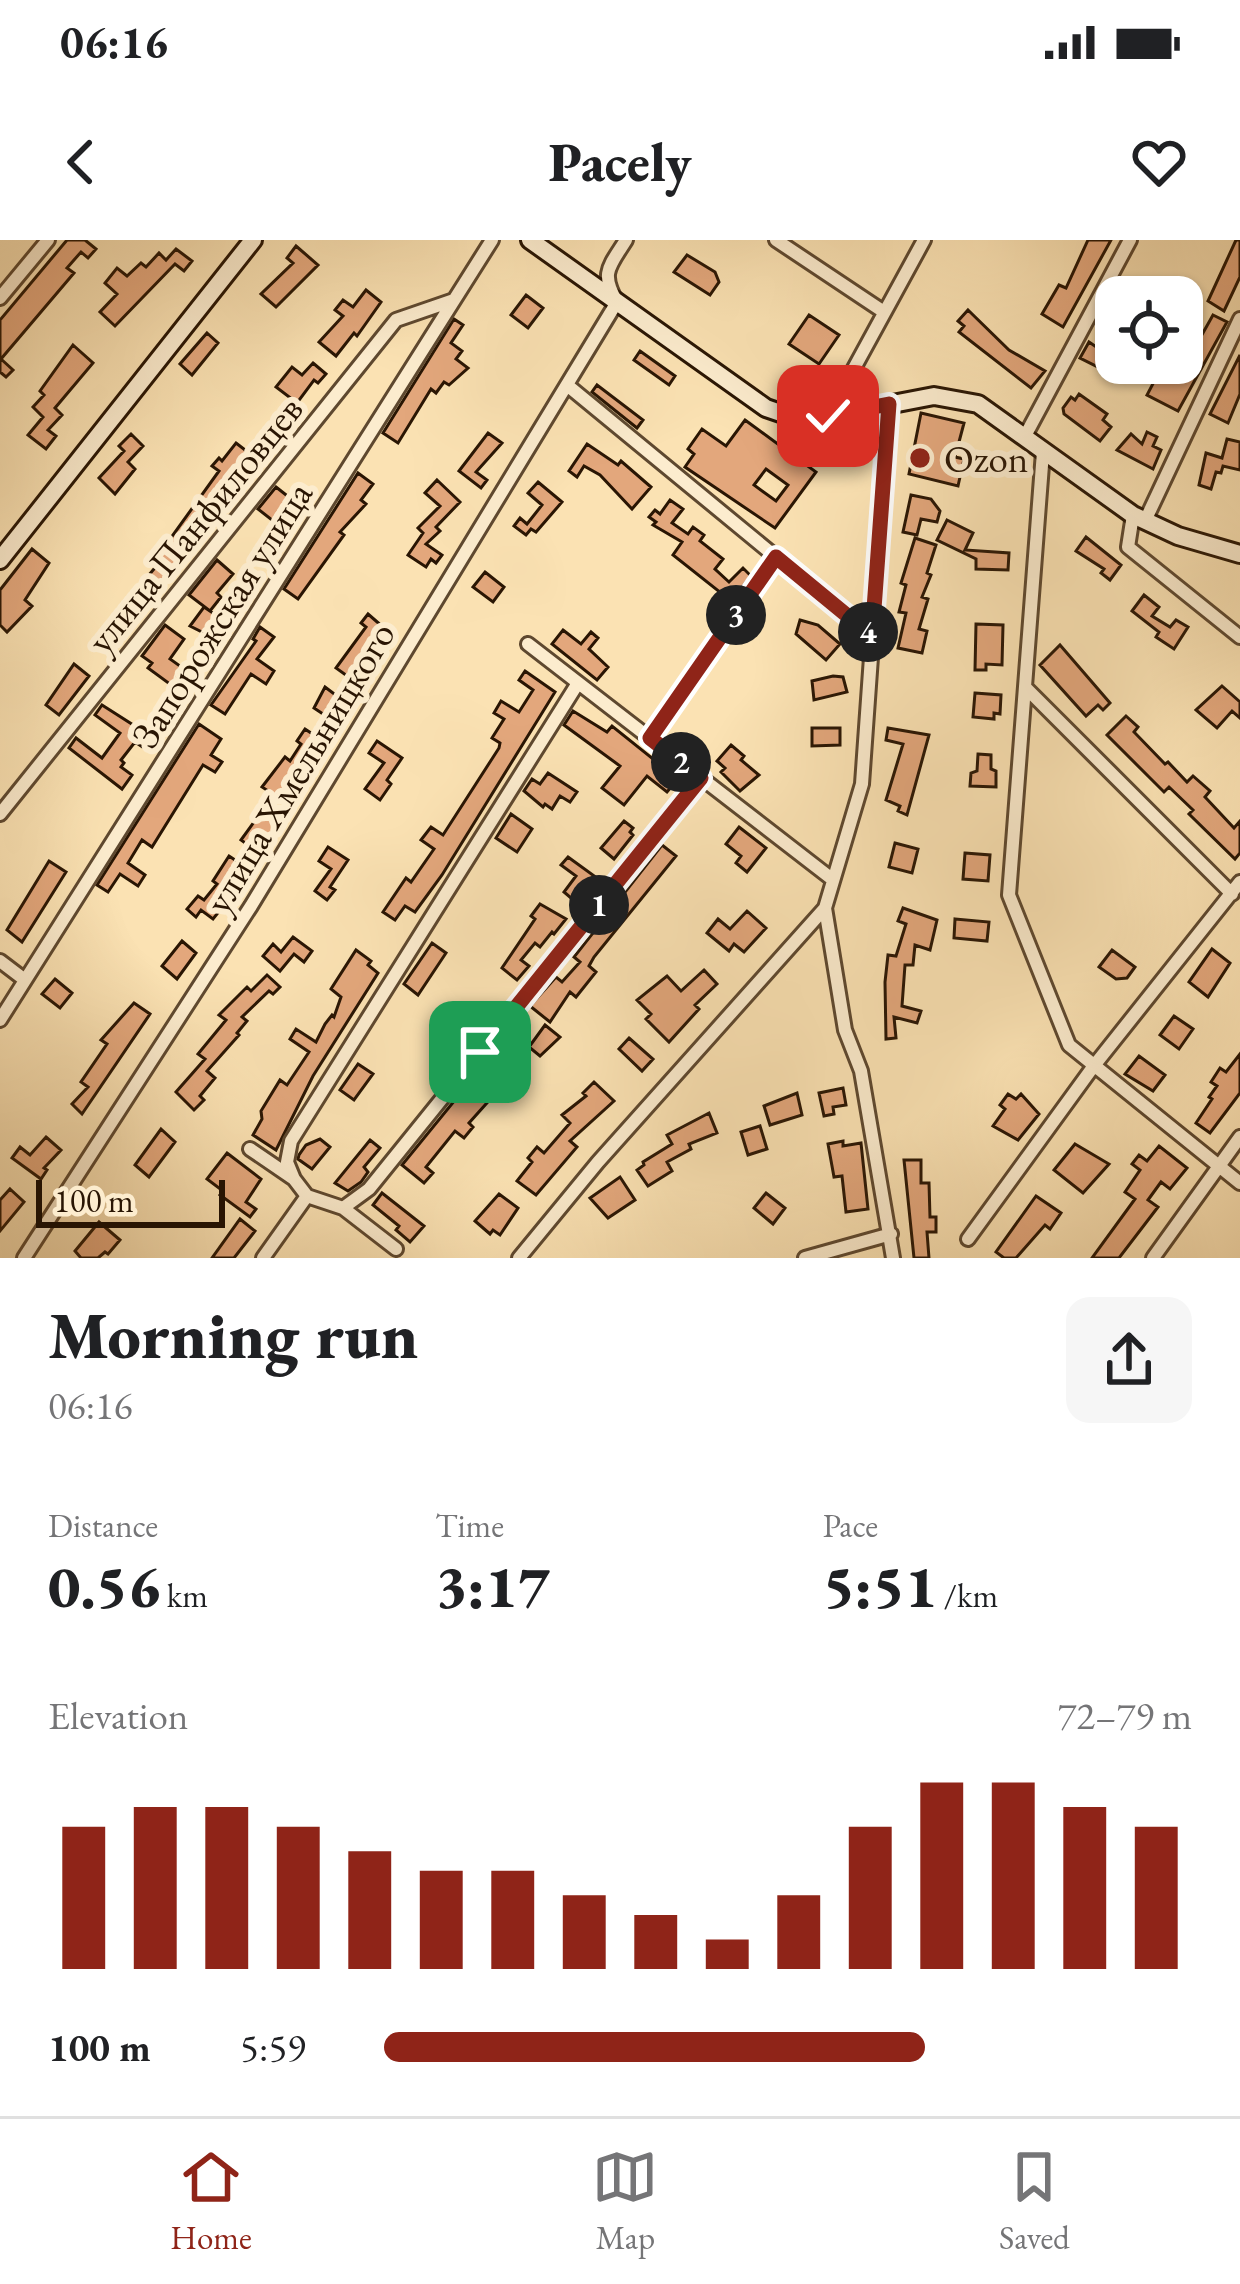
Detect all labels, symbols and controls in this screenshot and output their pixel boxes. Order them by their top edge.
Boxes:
text: 06:16 [60,13,168,71]
text: Pacely [548,127,692,197]
icon: back [48,129,114,195]
icon: heart [1126,129,1192,195]
map controls [1095,276,1203,384]
button: locate [1095,276,1203,384]
pin [777,365,879,467]
icon: check [795,383,861,449]
street label: улица Панфиловцев [75,385,314,663]
place label: Ozon [944,433,1028,484]
marker: Ozon [907,445,933,471]
street label: Запорожская улица [119,471,324,757]
pin: 3 [706,585,766,645]
text: 3 [727,593,745,636]
pin: 4 [838,602,898,662]
text: 4 [859,610,877,653]
street label: улица Хмельницкого [192,612,407,922]
pin: 2 [651,732,711,792]
text: 2 [672,740,690,783]
pin: 1 [569,875,629,935]
text: 1 [590,883,608,926]
pin [429,1001,531,1103]
icon: arrive [447,1019,513,1085]
scale bar [36,1174,225,1227]
text: 100 m [54,1179,134,1222]
text: Morning run [48,1292,418,1378]
button: share [1066,1297,1192,1423]
text: 06:16 [48,1380,133,1431]
text: Distance [48,1504,158,1547]
text: Time [435,1504,504,1547]
text: Pace [823,1504,878,1547]
text: 0.56 [48,1547,160,1625]
text: 3:17 [435,1547,550,1625]
text: 5:51 [823,1547,937,1625]
text: km [160,1574,208,1617]
text: /km [937,1574,998,1617]
text: Elevation [48,1690,188,1741]
text: 72–79 m [1058,1690,1192,1741]
text: 100 m [48,2022,151,2073]
text: 5:59 [240,2022,306,2073]
tab: Home [170,2144,252,2259]
tab: Map [592,2144,658,2259]
tab: Saved [999,2144,1070,2259]

